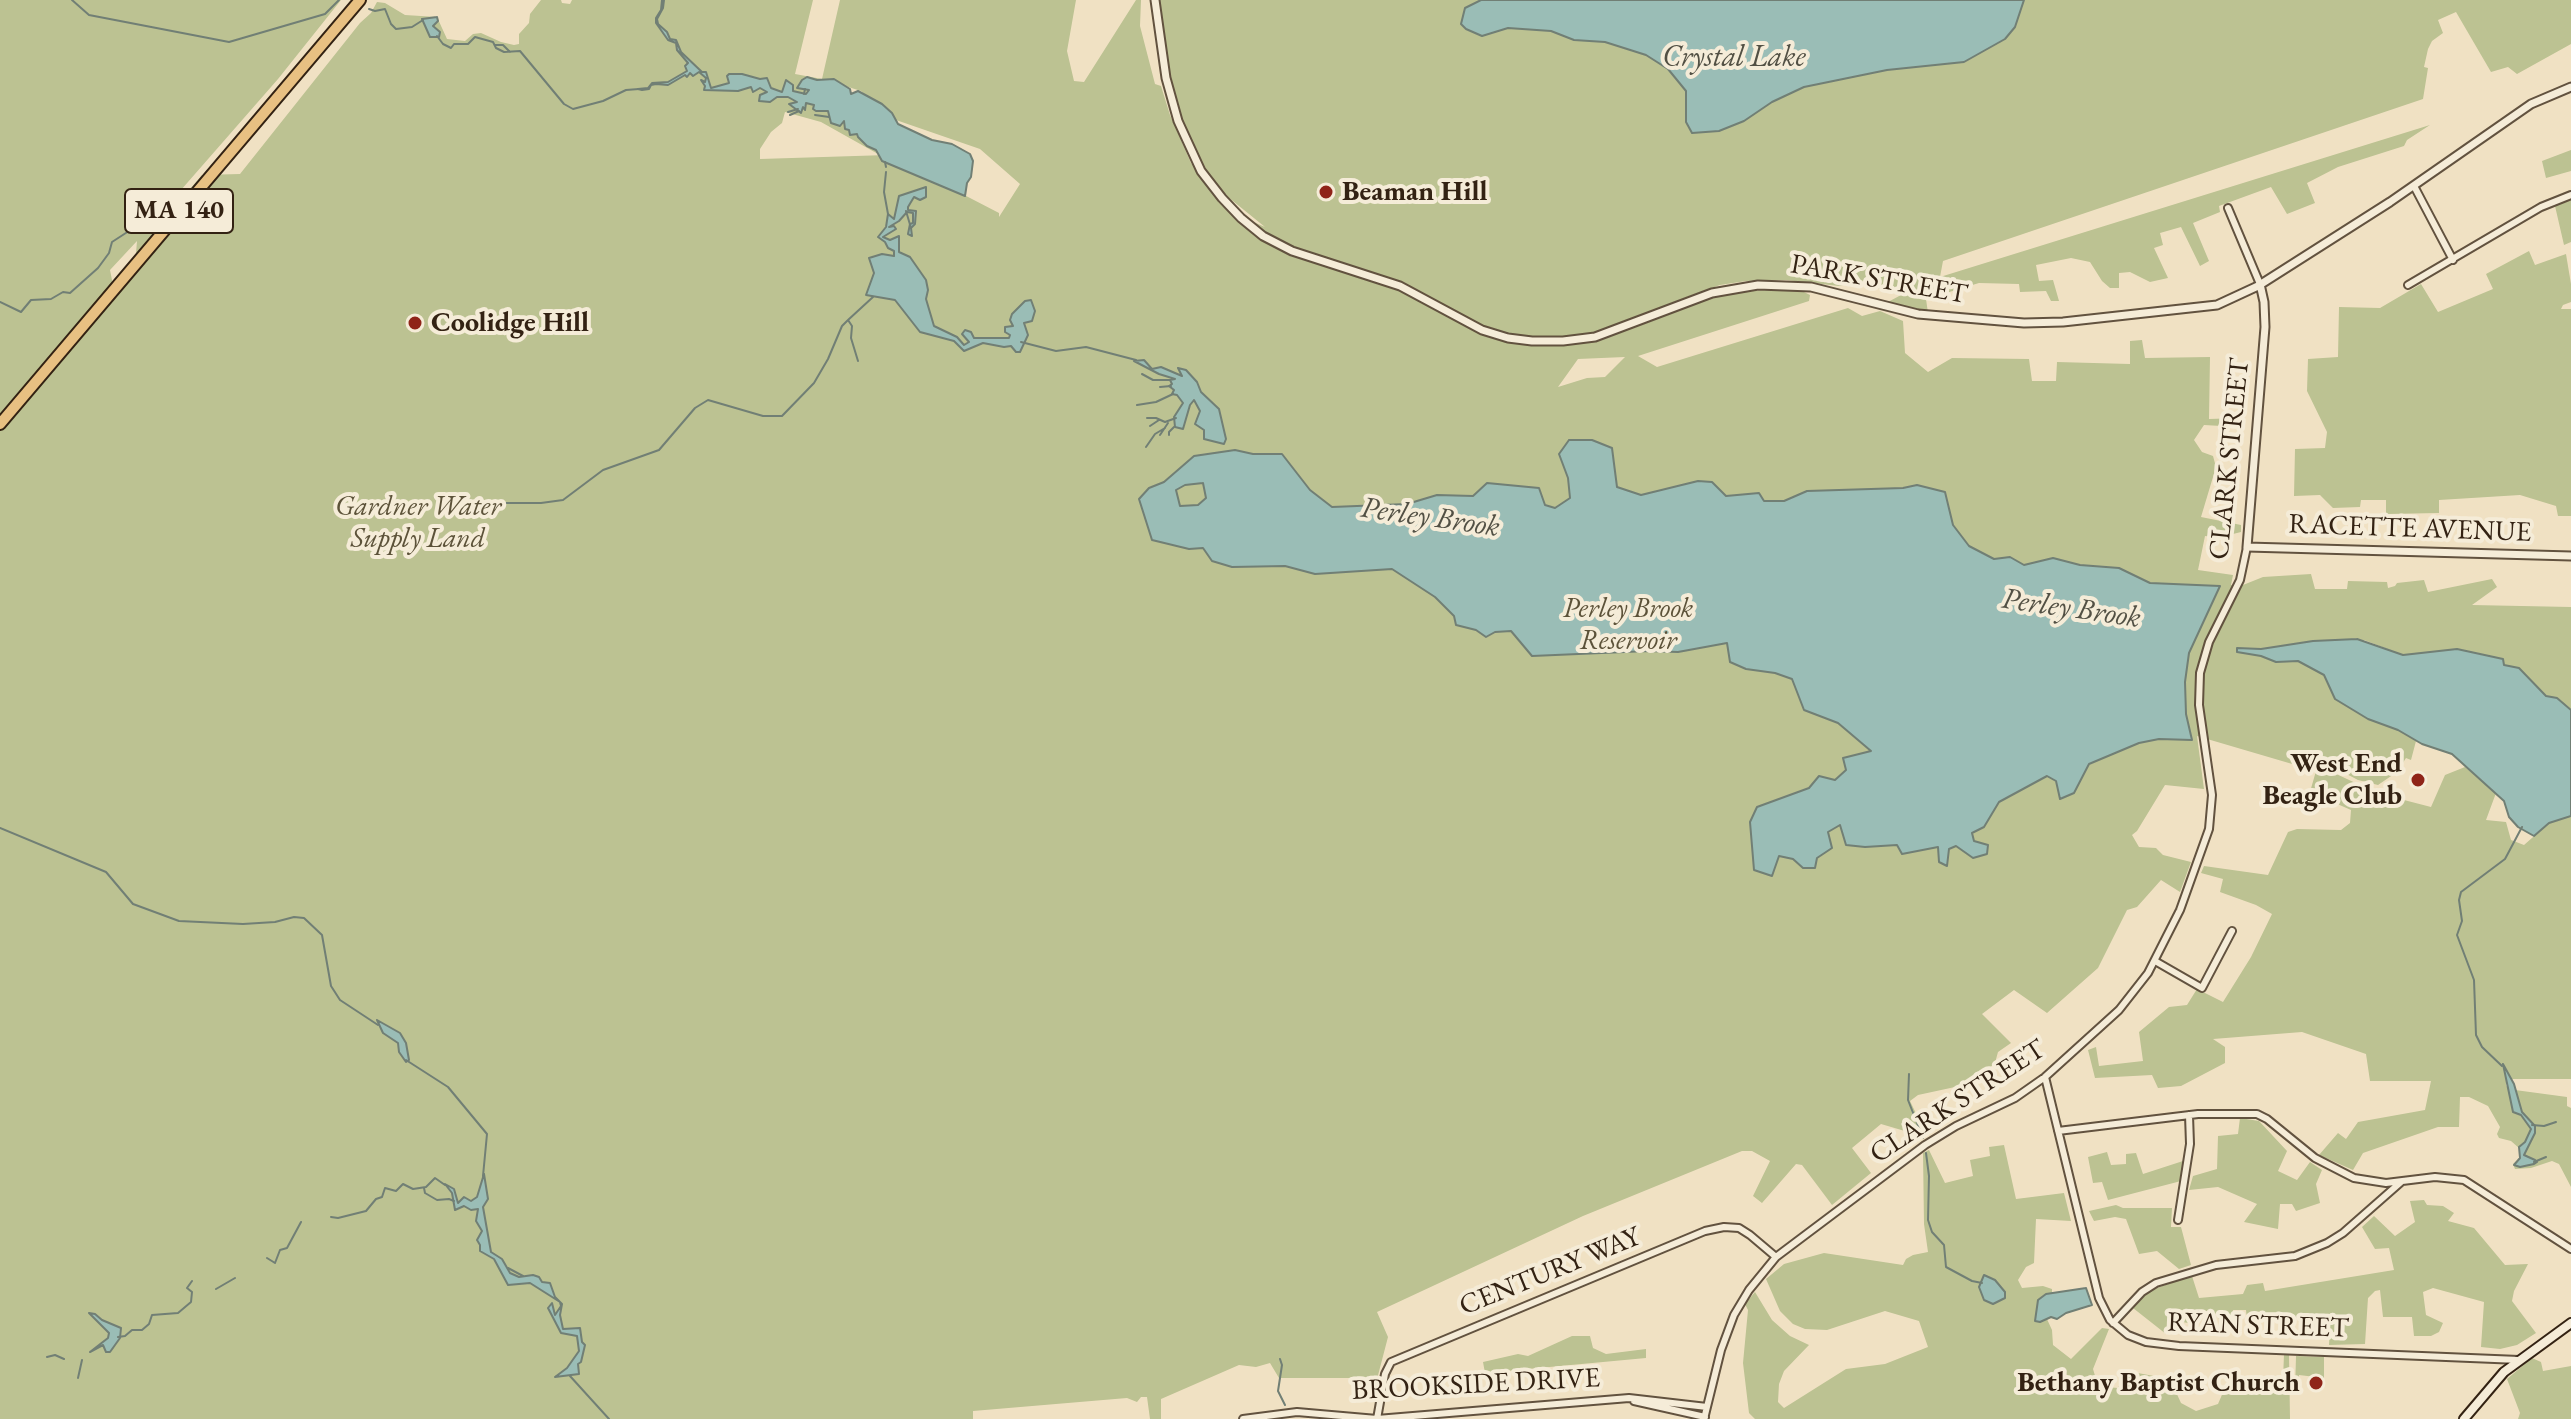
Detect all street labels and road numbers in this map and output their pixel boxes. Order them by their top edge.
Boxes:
road number: MA 140 [125,189,233,233]
street label: PARK STREET [1788,248,1970,312]
street label: CLARK STREET [2203,357,2257,561]
street label: RACETTE AVENUE [2288,508,2532,550]
street label: CLARK STREET [1864,1033,2052,1171]
street label: CENTURY WAY [1455,1220,1645,1324]
street label: RYAN STREET [2167,1306,2349,1346]
street label: BROOKSIDE DRIVE [1351,1362,1601,1408]

